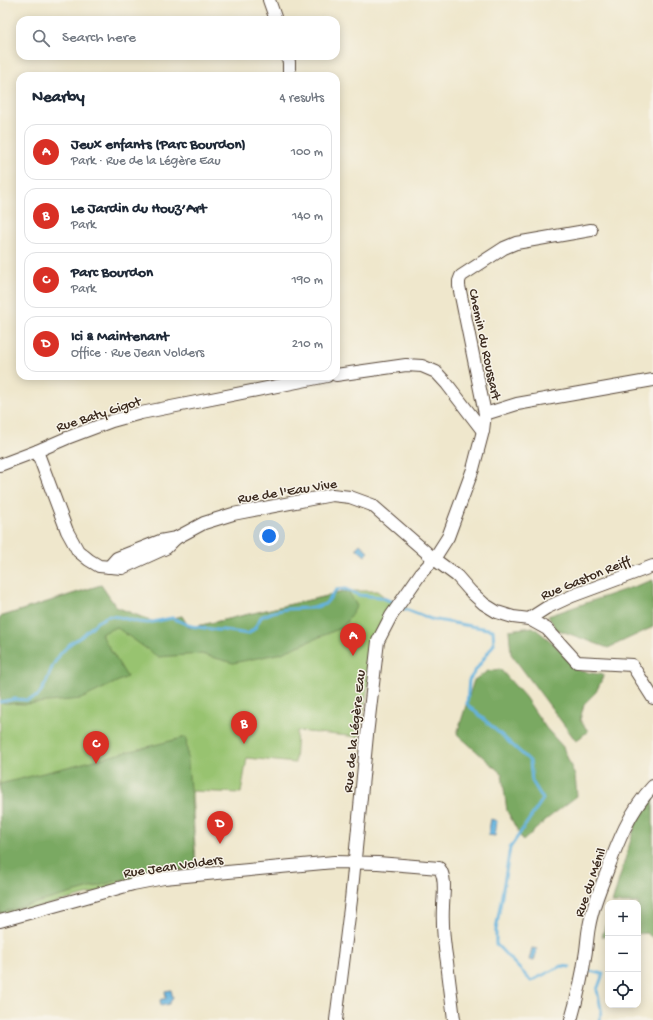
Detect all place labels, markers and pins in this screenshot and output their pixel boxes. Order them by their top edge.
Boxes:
pin: A [340,623,366,656]
pin: B [231,711,257,744]
pin: C [83,731,109,764]
pin: D [207,811,233,844]

